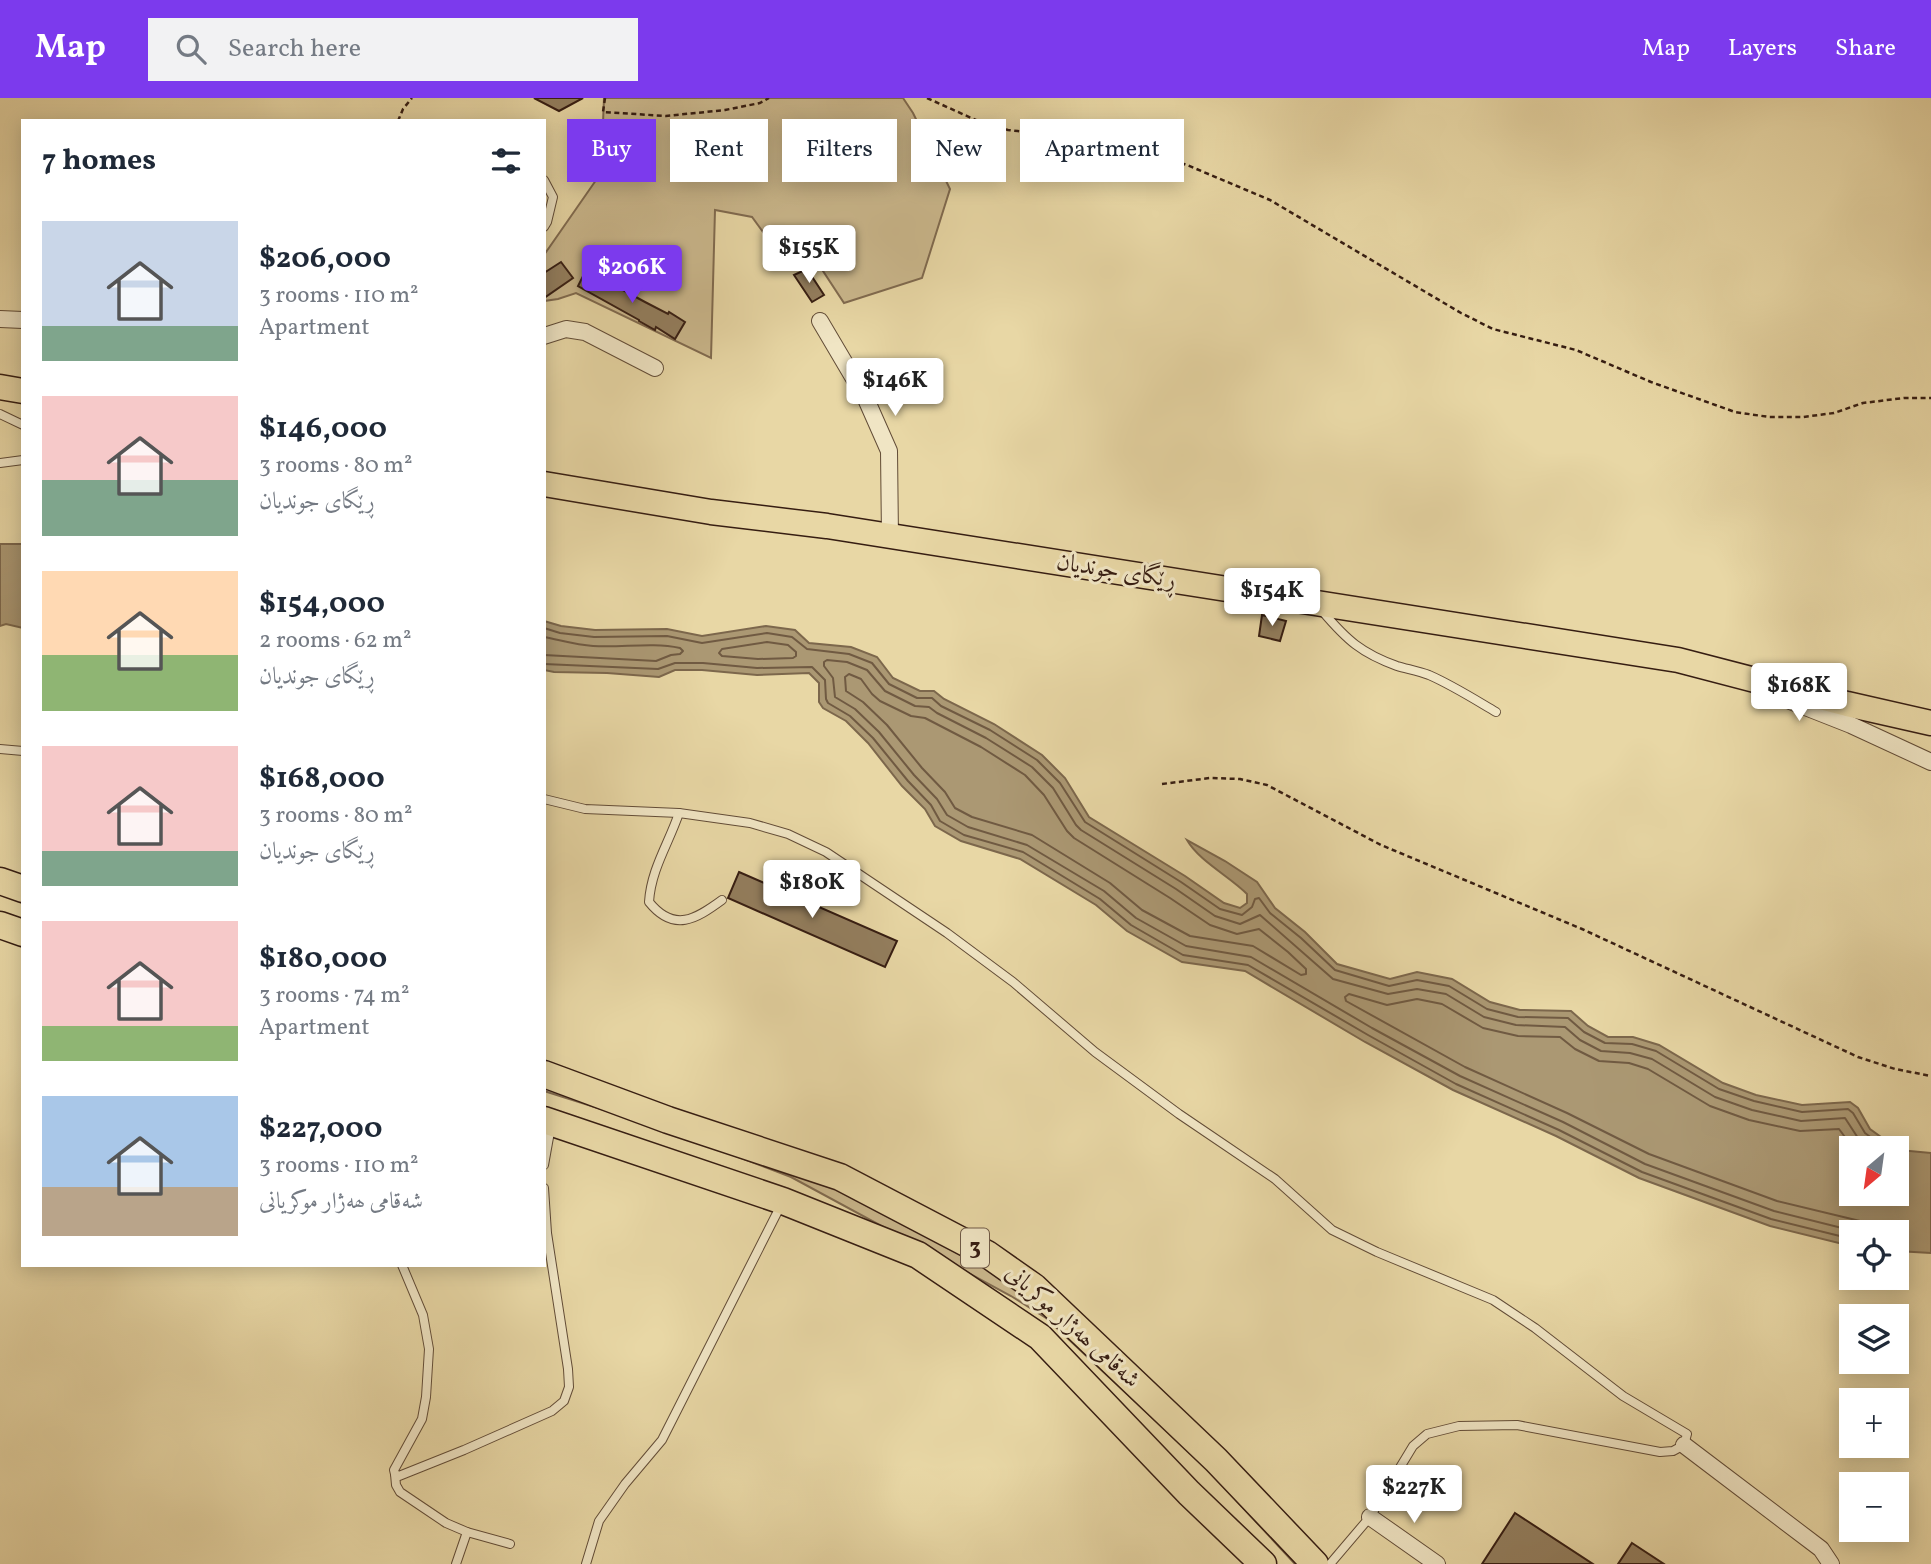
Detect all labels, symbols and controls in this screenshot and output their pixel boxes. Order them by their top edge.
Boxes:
search box [148,18,638,81]
text: Map [35,26,106,72]
icon: search [172,30,210,68]
text: Search here [228,31,361,67]
text: Map [1642,32,1690,66]
text: Layers [1728,32,1797,66]
text: Share [1835,32,1896,66]
chip: Buy [567,119,656,182]
chip: Rent [670,119,768,182]
chip: Filters [782,119,897,182]
chip: New [911,119,1006,182]
chip: Apartment [1020,119,1184,182]
text: 7 homes [42,140,156,182]
icon: filters [487,142,525,180]
pin: $155K [760,226,858,285]
text: $155K [779,232,839,264]
text: $206,000 [259,238,391,280]
pin: $206K [583,246,681,305]
icon: home [98,249,182,333]
text: $206K [598,252,666,284]
text: 3 rooms · 110 m² [259,280,419,312]
text: Apartment [259,312,370,344]
pin: $146K [846,358,944,418]
text: $146K [862,365,928,397]
text: $146,000 [259,408,387,450]
icon: home [98,424,182,508]
text: 3 rooms · 80 m² [259,450,412,482]
text: ڕێگای جوندیان [259,486,375,518]
street label: ڕێگای جوندیان [1054,546,1178,598]
pin: $154K [1223,568,1321,628]
text: $154K [1240,575,1304,607]
text: $154,000 [259,583,385,625]
icon: home [98,599,182,683]
text: 2 rooms · 62 m² [259,625,411,657]
text: ڕێگای جوندیان [259,661,375,693]
pin: $168K [1750,664,1848,723]
text: $168K [1767,670,1831,702]
text: $168,000 [259,758,385,800]
icon: home [98,774,182,858]
text: 3 rooms · 80 m² [259,800,412,832]
text: ڕێگای جوندیان [259,836,375,868]
pin: $180K [763,860,861,920]
text: $180K [779,867,845,899]
text: $180,000 [259,938,387,980]
icon: home [98,949,182,1033]
text: 3 rooms · 74 m² [259,980,409,1012]
text: Apartment [259,1012,370,1044]
text: $227,000 [259,1108,383,1150]
icon: home [98,1124,182,1208]
north arrow [1839,1136,1909,1206]
map controls [1839,1136,1909,1542]
text: 3 rooms · 110 m² [259,1150,419,1182]
text: شەقامی ھەژار موکریانی [259,1186,423,1218]
button: locate [1839,1220,1909,1290]
road number: 3 [961,1228,989,1268]
street label: شەقامی ھەژار موکریانی [997,1257,1147,1397]
button: layers [1839,1304,1909,1374]
button: + [1839,1388,1909,1458]
pin: $227K [1365,1466,1463,1525]
text: $227K [1382,1472,1446,1504]
button: − [1839,1472,1909,1542]

